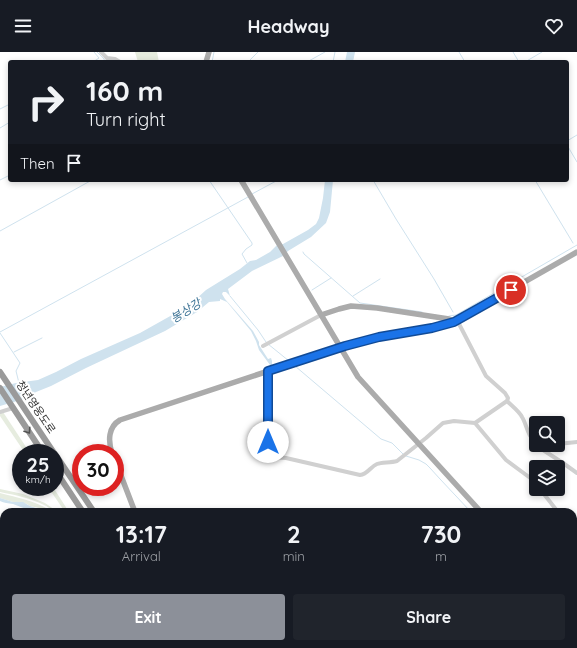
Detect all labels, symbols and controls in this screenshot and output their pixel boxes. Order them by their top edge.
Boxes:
icon: menu [12,15,34,37]
text: Headway [247,15,330,38]
icon: heart [543,15,565,37]
text: 160 m [86,73,163,108]
icon: right [20,76,72,128]
text: Turn right [86,108,166,131]
icon: arrive [63,152,85,174]
text: Then [20,154,55,173]
pin [494,273,528,307]
icon: arrive [500,279,522,301]
water label: 봉상강 [168,294,205,326]
street label: 청년영웅도로 [13,378,59,436]
map controls [529,416,565,496]
button: search [529,416,565,452]
position arrow [247,421,289,463]
one-way arrow [23,426,30,433]
speed limit sign: 30 [72,444,124,496]
text: 25 [27,452,49,477]
button: layers [529,460,565,496]
text: km/h [25,473,51,486]
text: 13:17 [116,519,167,549]
text: 2 [287,519,301,549]
text: 730 [420,519,461,549]
text: Arrival [122,548,161,564]
text: min [283,548,305,564]
text: m [435,548,447,564]
button: Exit [12,594,285,640]
button: Share [293,594,565,640]

